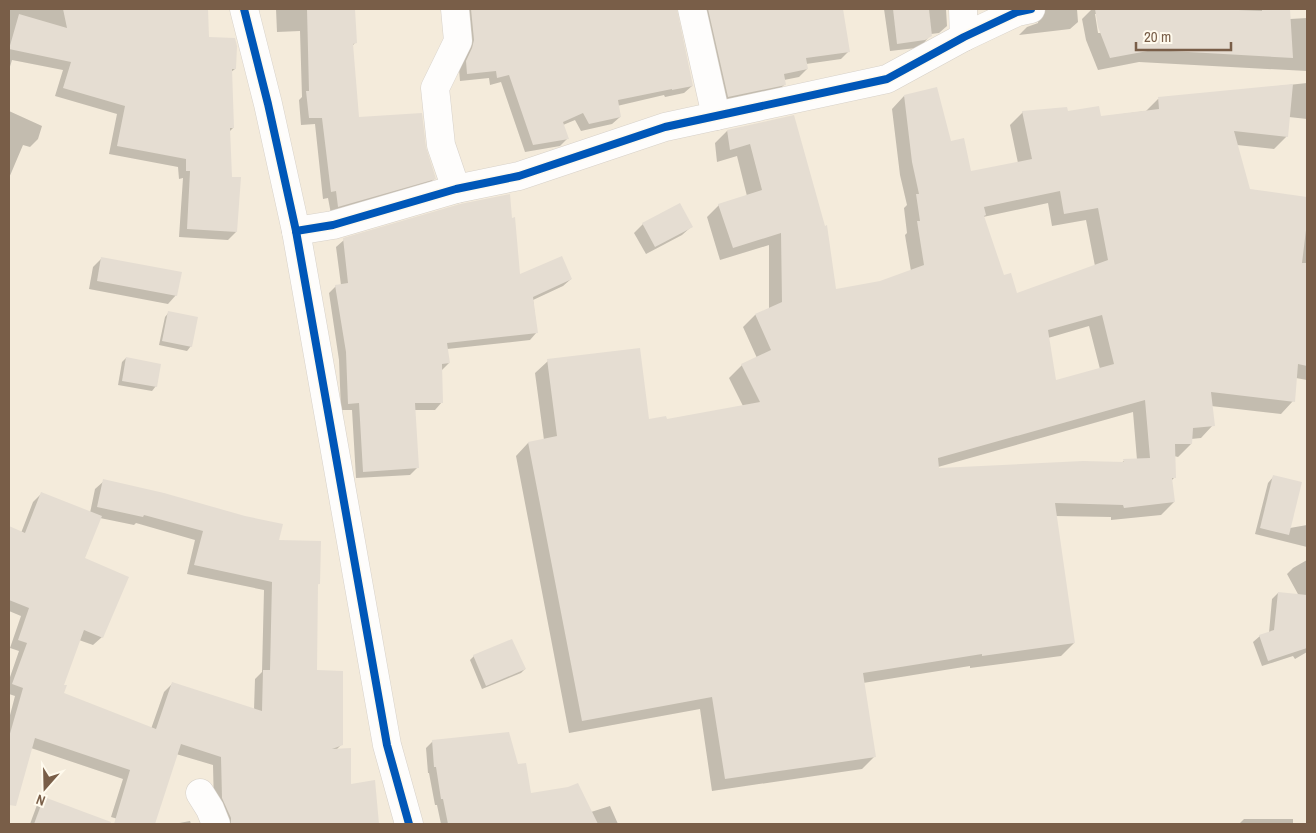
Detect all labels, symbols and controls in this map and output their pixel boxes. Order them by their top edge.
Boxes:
scale bar [1136,20,1231,52]
text: 20 m [1144,26,1171,47]
north arrow [20,763,70,813]
text: N [34,790,48,810]

